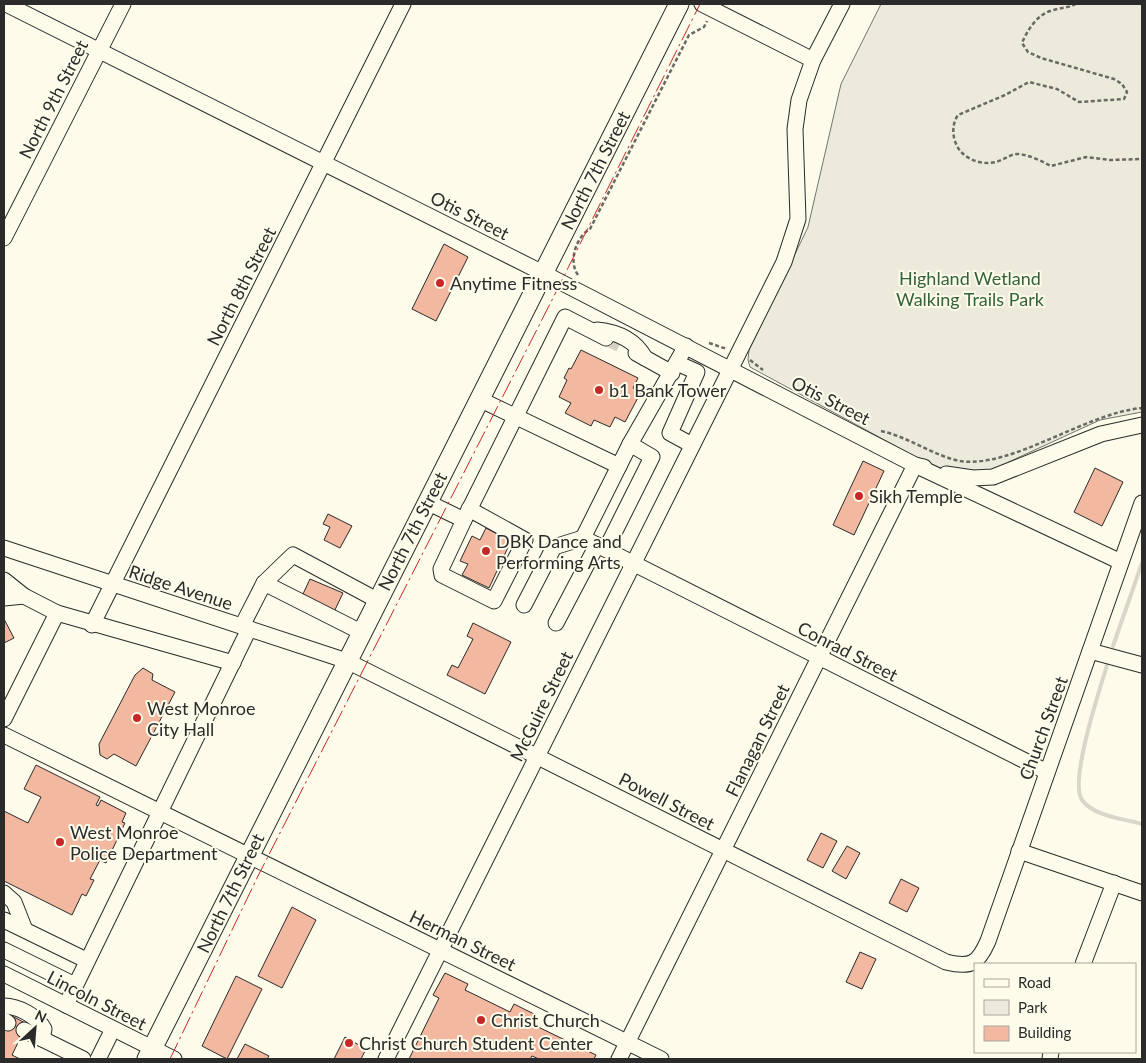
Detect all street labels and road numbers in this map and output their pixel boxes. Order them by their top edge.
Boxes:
street label: North 9th Street [14,35,93,162]
street label: North 7th Street [556,106,635,233]
street label: Otis Street [427,186,513,244]
street label: North 8th Street [202,222,281,349]
street label: Otis Street [788,371,874,429]
street label: North 7th Street [373,467,452,594]
street label: Ridge Avenue [126,560,236,614]
street label: Conrad Street [794,616,902,686]
street label: McGuire Street [505,647,577,765]
street label: Church Street [1014,673,1072,783]
street label: Flanagan Street [720,680,794,800]
street label: Powell Street [615,767,719,835]
street label: North 7th Street [192,829,269,956]
street label: Herman Street [406,905,520,975]
street label: Lincoln Street [44,966,151,1035]

